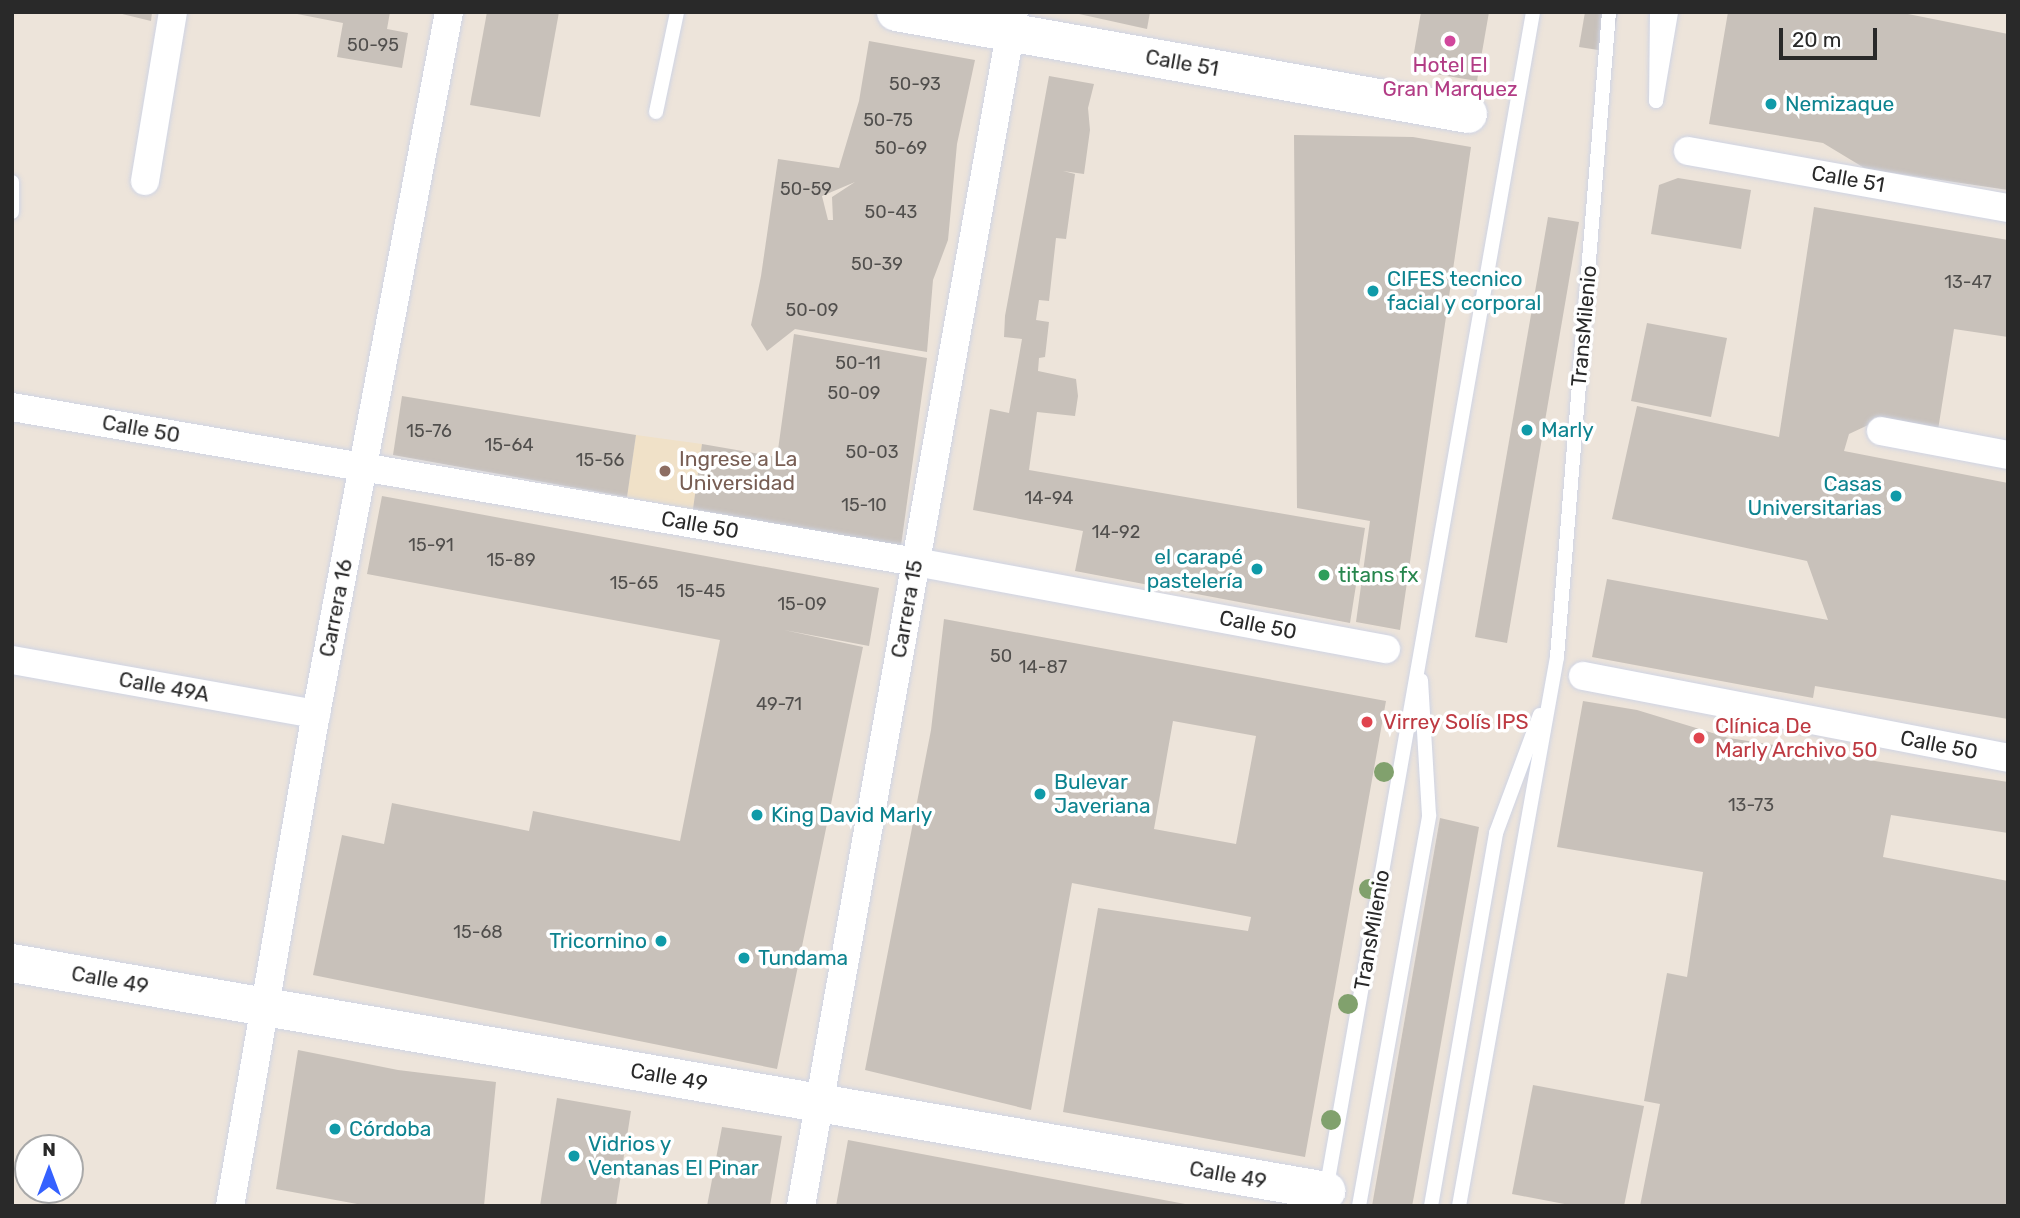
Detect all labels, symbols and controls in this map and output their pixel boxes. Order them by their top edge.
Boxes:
scale bar [1782,14,1880,58]
text: 20 m [1792,27,1841,52]
marker: Hotel El Gran Marquez [1442,33,1458,49]
house number: 50-95 [347,34,399,56]
street label: Calle 51 [1143,44,1221,82]
place label: Hotel El Gran Marquez [1382,52,1518,102]
house number: 50-93 [889,73,941,95]
place label: Nemizaque [1785,91,1894,117]
marker: Nemizaque [1763,96,1779,112]
house number: 50-75 [863,109,913,131]
house number: 50-69 [875,137,927,159]
street label: Calle 51 [1809,160,1887,198]
house number: 50-59 [780,178,832,200]
house number: 50-43 [865,201,917,223]
house number: 50-39 [851,253,903,275]
street label: TransMilenio [1566,264,1602,388]
place label: CIFES tecnico facial y corporal [1387,266,1542,316]
house number: 13-47 [1944,271,1992,293]
marker: CIFES tecnico facial y corporal [1365,283,1381,299]
house number: 50-09 [786,299,838,321]
house number: 50-11 [835,352,881,374]
house number: 50-09 [828,382,880,404]
street label: Calle 50 [100,410,182,448]
place label: Marly [1541,417,1594,443]
house number: 15-76 [406,420,452,442]
marker: Marly [1519,422,1535,438]
house number: 15-64 [484,434,534,456]
house number: 50-03 [845,441,899,463]
place label: Ingrese a La Universidad [679,446,797,496]
house number: 15-56 [576,449,624,471]
marker: Ingrese a La Universidad [657,463,673,479]
place label: Casas Universitarias [1748,471,1882,521]
house number: 14-94 [1025,487,1073,509]
marker: Casas Universitarias [1888,488,1904,504]
house number: 15-10 [841,494,887,516]
street label: Calle 50 [659,506,741,544]
house number: 14-92 [1092,521,1140,543]
house number: 15-91 [408,534,454,556]
place label: el carapé pastelería [1147,544,1243,594]
house number: 15-89 [486,549,536,571]
street label: Carrera 16 [314,557,358,659]
street label: Carrera 15 [886,558,928,660]
marker: el carapé pastelería [1249,561,1265,577]
place label: titans fx [1338,562,1419,588]
marker: titans fx [1316,567,1332,583]
house number: 15-65 [610,572,658,594]
house number: 15-45 [677,580,725,602]
house number: 15-09 [777,593,827,615]
street label: Calle 50 [1217,605,1299,645]
house number: 50 [990,645,1012,667]
house number: 14-87 [1019,656,1067,678]
street label: Calle 49A [117,667,211,707]
house number: 49-71 [756,693,802,715]
place label: Virrey Solís IPS [1383,709,1529,735]
marker: Virrey Solís IPS [1357,712,1377,732]
place label: Clínica De Marly Archivo 50 [1715,713,1879,763]
street label: Calle 50 [1898,725,1980,765]
marker: Clínica De Marly Archivo 50 [1689,728,1709,748]
place label: Bulevar Javeriana [1054,769,1151,819]
marker: Bulevar Javeriana [1032,786,1048,802]
house number: 13-73 [1728,794,1774,816]
place label: King David Marly [771,802,932,828]
marker: King David Marly [749,807,765,823]
street label: TransMilenio [1349,868,1395,992]
house number: 15-68 [453,921,503,943]
place label: Tricornino [549,928,647,954]
marker: Tricornino [653,933,669,949]
place label: Tundama [758,945,848,971]
marker: Tundama [736,950,752,966]
street label: Calle 49 [69,961,151,999]
street label: Calle 49 [628,1058,710,1096]
place label: Córdoba [349,1116,431,1142]
marker: Córdoba [327,1121,343,1137]
place label: Vidrios y Ventanas El Pinar [588,1131,759,1181]
north arrow [14,1134,84,1204]
text: N [42,1138,56,1161]
marker: Vidrios y Ventanas El Pinar [566,1148,582,1164]
street label: Calle 49 [1187,1156,1269,1194]

